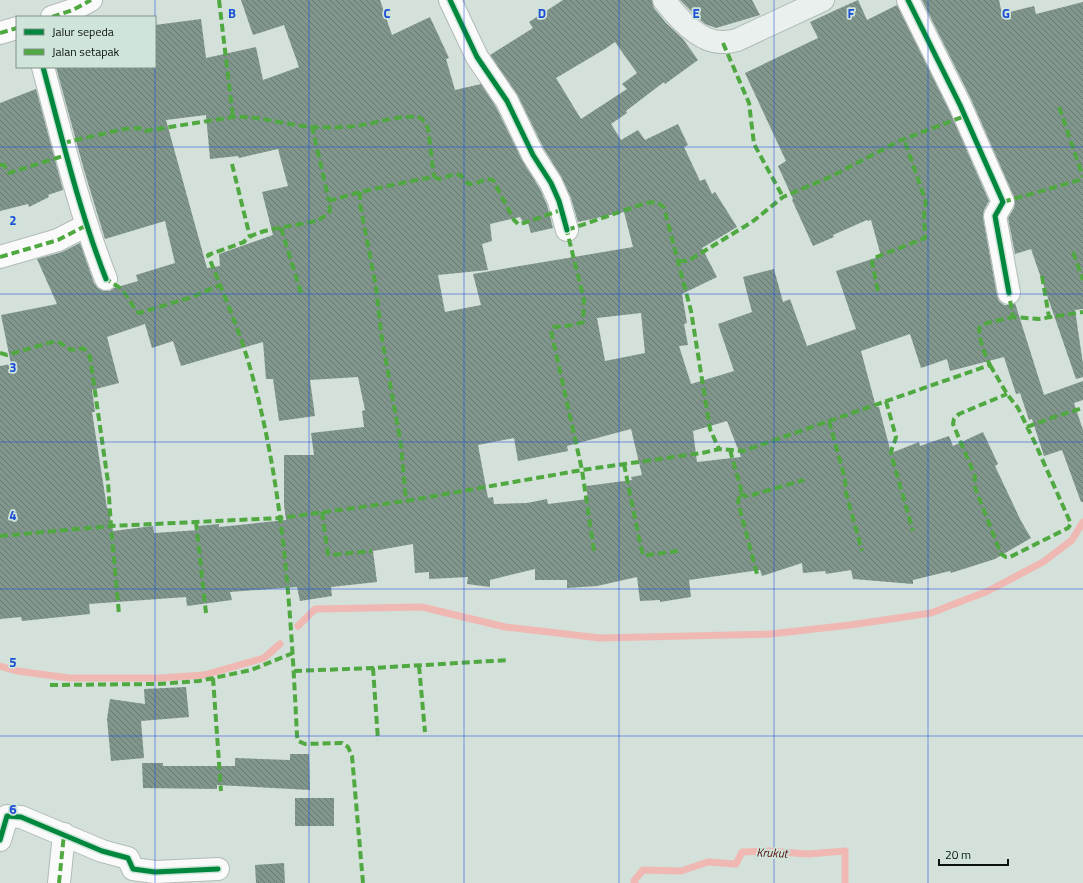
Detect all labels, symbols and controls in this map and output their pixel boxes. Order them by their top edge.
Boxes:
text: B [228,3,236,23]
text: C [383,3,391,23]
text: D [538,3,546,23]
text: E [692,3,700,23]
text: F [848,3,855,23]
text: G [1002,3,1010,23]
legend [16,16,156,68]
text: Jalur sepeda [52,22,114,41]
text: Jalan setapak [52,42,120,61]
text: 2 [9,210,17,230]
text: 3 [9,357,17,377]
text: 4 [9,505,17,525]
text: 5 [9,652,17,672]
text: 6 [9,799,17,819]
scale bar [939,841,1008,867]
water label: Krukut [756,842,789,863]
text: 20 m [945,845,971,864]

